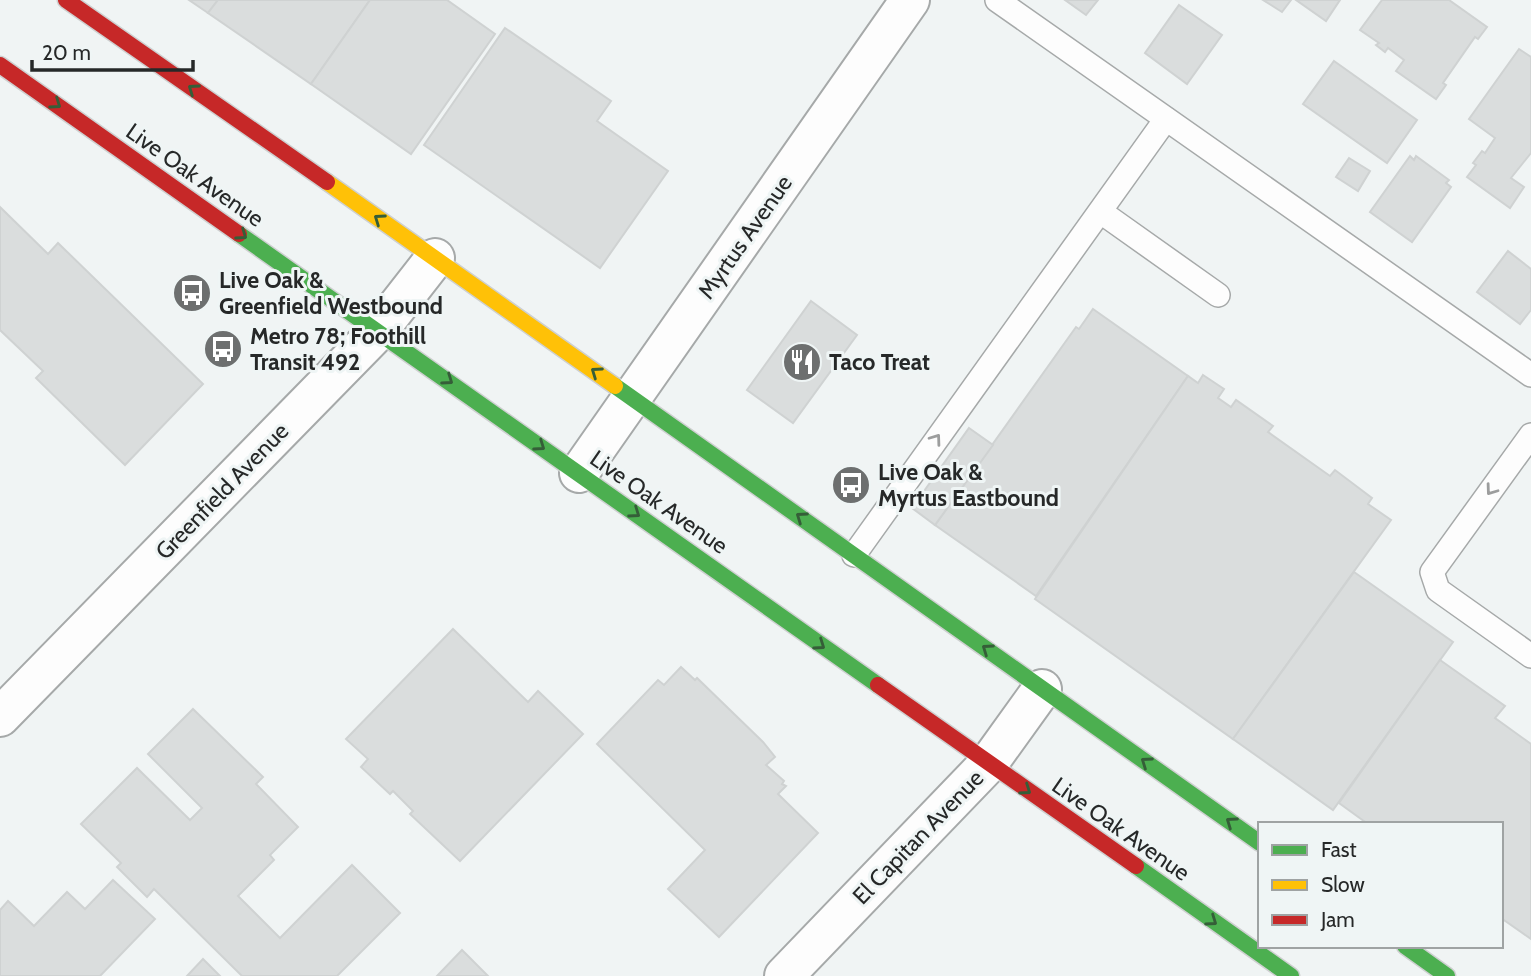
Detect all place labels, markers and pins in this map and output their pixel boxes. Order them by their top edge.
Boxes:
place label: Live Oak & Greenfield Westbound [219,266,443,320]
bus stop icon: Live Oak & Greenfield Westbound [171,272,213,314]
place label: Metro 78; Foothill Transit 492 [250,322,426,376]
bus stop icon: Metro 78; Foothill Transit 492 [202,328,244,370]
restaurant icon: Taco Treat [781,341,823,383]
place label: Taco Treat [829,348,930,376]
place label: Live Oak & Myrtus Eastbound [878,458,1059,512]
bus stop icon: Live Oak & Myrtus Eastbound [830,464,872,506]

